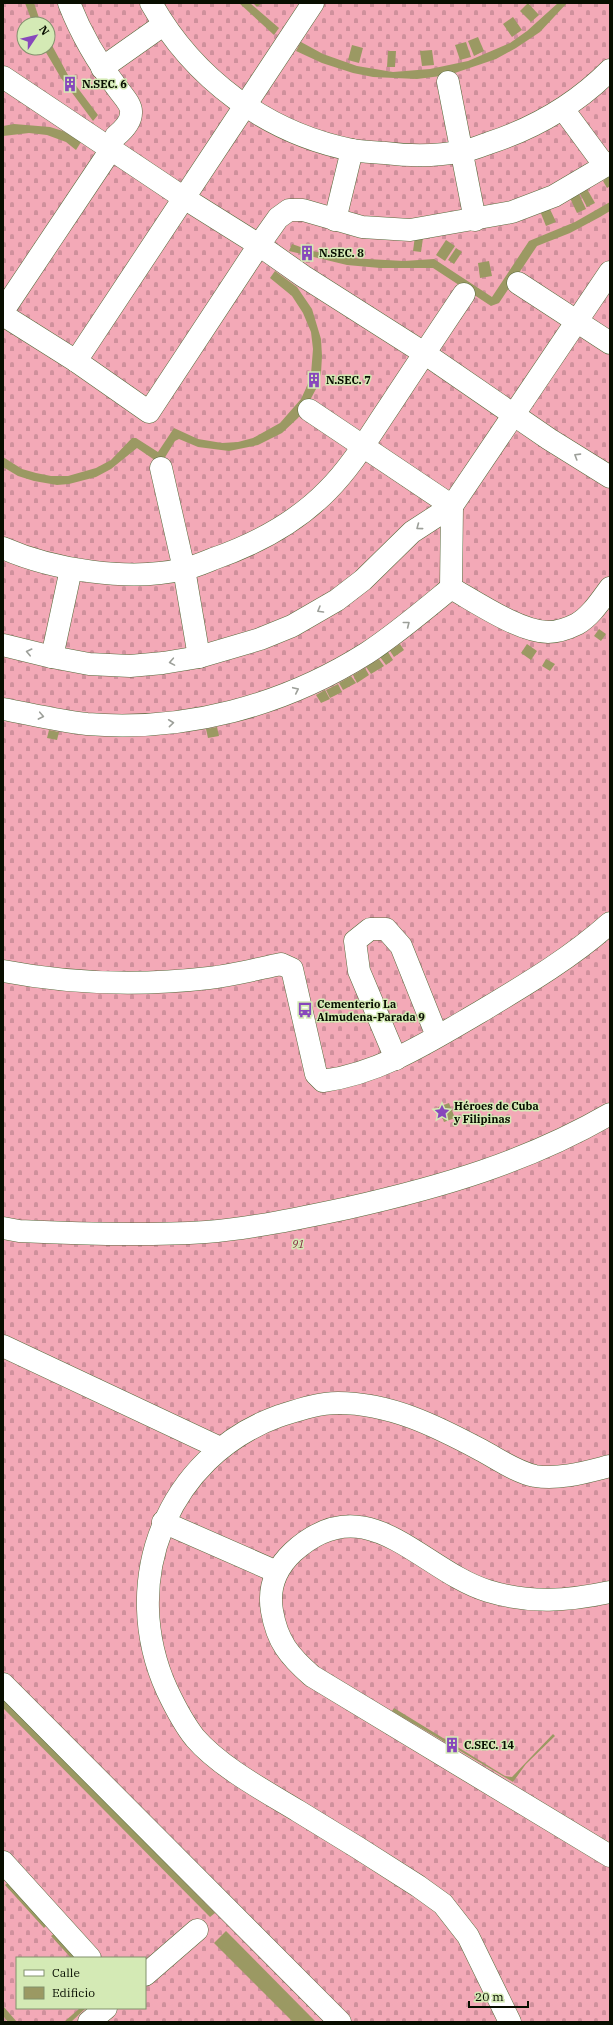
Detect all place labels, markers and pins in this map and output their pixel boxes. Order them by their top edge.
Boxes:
building icon: N.SEC. 6 [61,75,79,93]
place label: N.SEC. 6 [82,77,127,91]
building icon: N.SEC. 8 [298,244,316,262]
place label: N.SEC. 8 [319,246,364,260]
building icon: N.SEC. 7 [305,371,323,389]
place label: N.SEC. 7 [326,373,371,387]
place label: Cementerio La Almudena-Parada 9 [317,997,425,1024]
bus stop icon: Cementerio La Almudena-Parada 9 [296,1001,314,1019]
place label: Héroes de Cuba y Filipinas [453,1099,539,1126]
place icon: Héroes de Cuba y Filipinas [433,1103,451,1121]
building icon: C.SEC. 14 [443,1736,461,1754]
place label: C.SEC. 14 [464,1738,515,1752]

